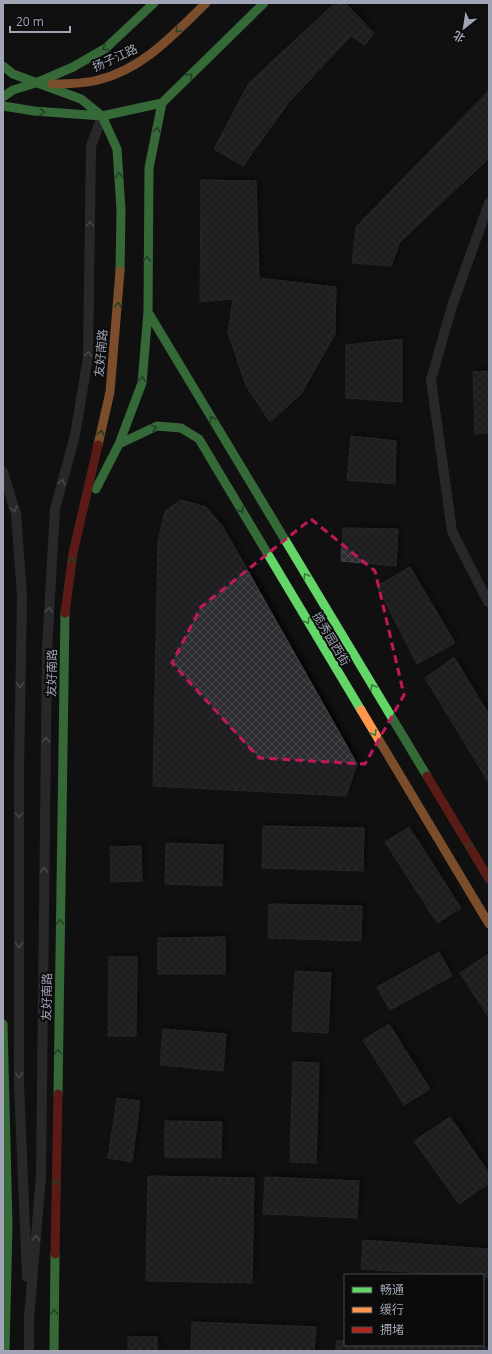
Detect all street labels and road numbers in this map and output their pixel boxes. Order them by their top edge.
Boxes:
street label: 扬子江路 [89,40,140,75]
street label: 友好南路 [90,328,111,378]
street label: 揽秀园西街 [309,609,354,669]
street label: 友好南路 [43,649,60,697]
street label: 友好南路 [38,973,55,1021]

